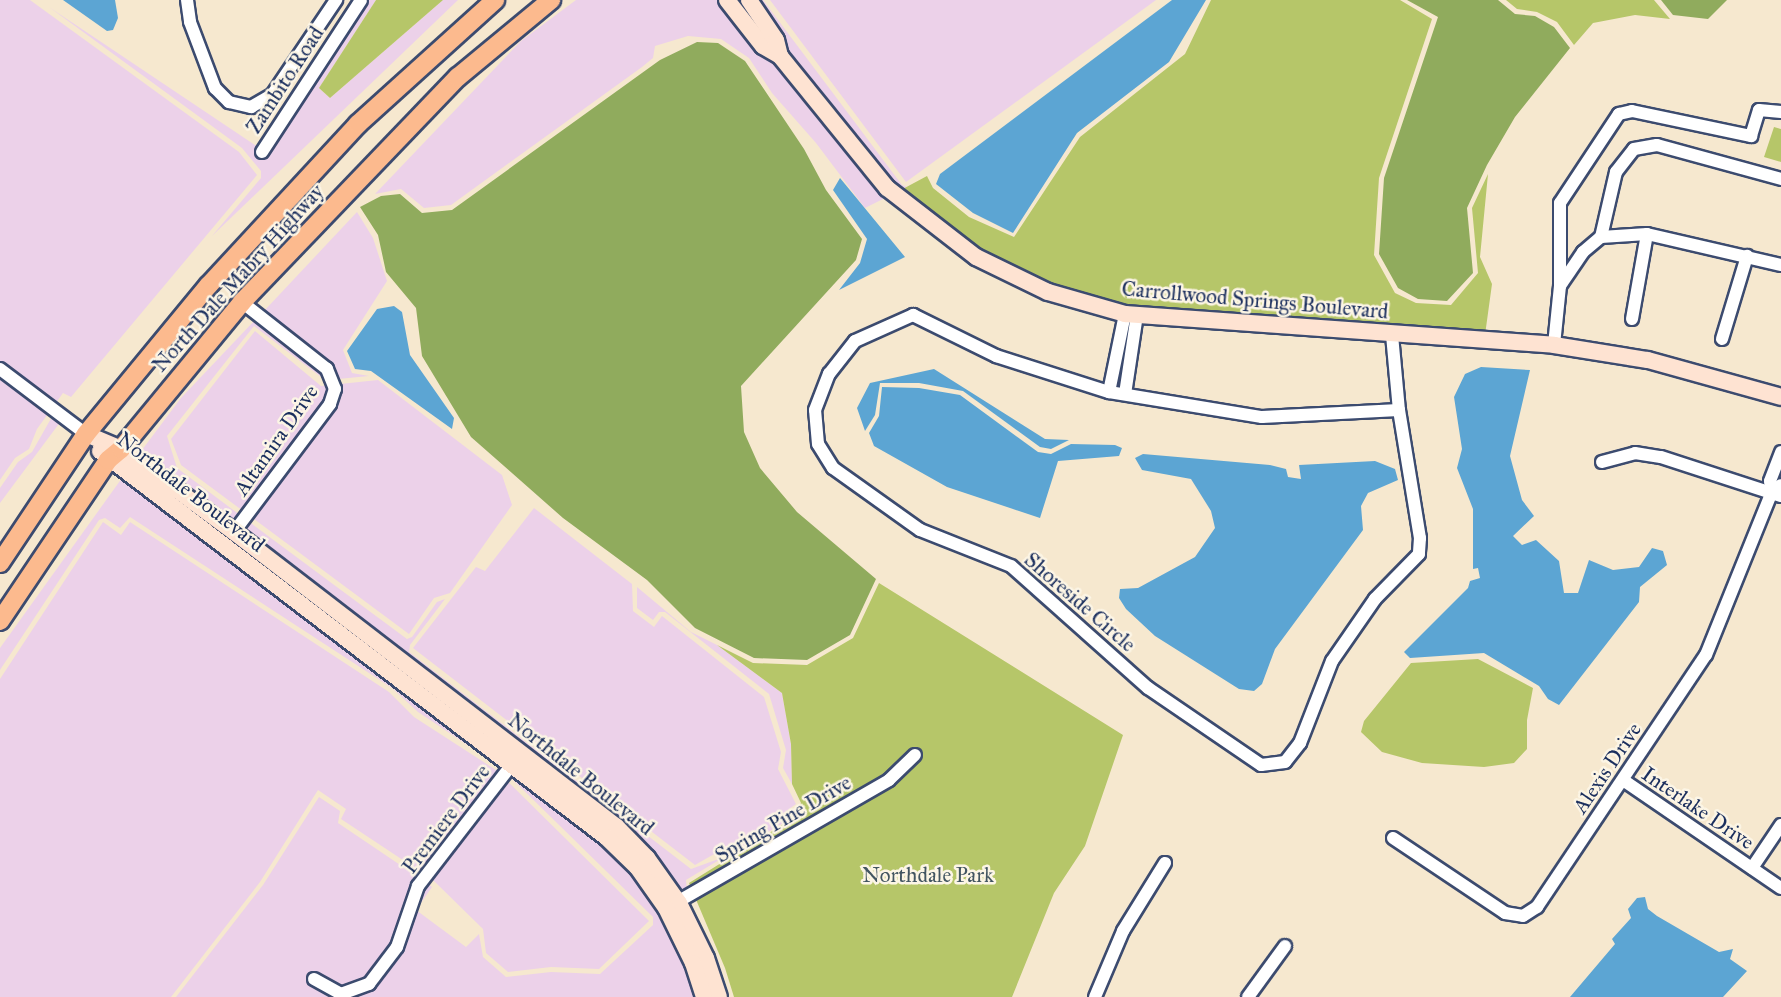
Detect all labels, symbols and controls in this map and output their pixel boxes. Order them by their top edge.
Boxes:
street label: Zambito Road [241,22,329,138]
street label: North Dale Mabry Highway [147,179,329,377]
street label: Carrollwood Springs Boulevard [1121,276,1389,324]
street label: Altamira Drive [229,380,323,500]
street label: Northdale Boulevard [112,426,270,558]
street label: Shoreside Circle [1019,547,1141,657]
street label: Northdale Boulevard [503,707,659,841]
street label: Alexis Drive [1567,718,1647,818]
street label: Premiere Drive [397,760,495,878]
street label: Interlake Drive [1637,761,1759,855]
street label: Spring Pine Drive [711,770,855,868]
park label: Northdale Park [862,862,994,888]

